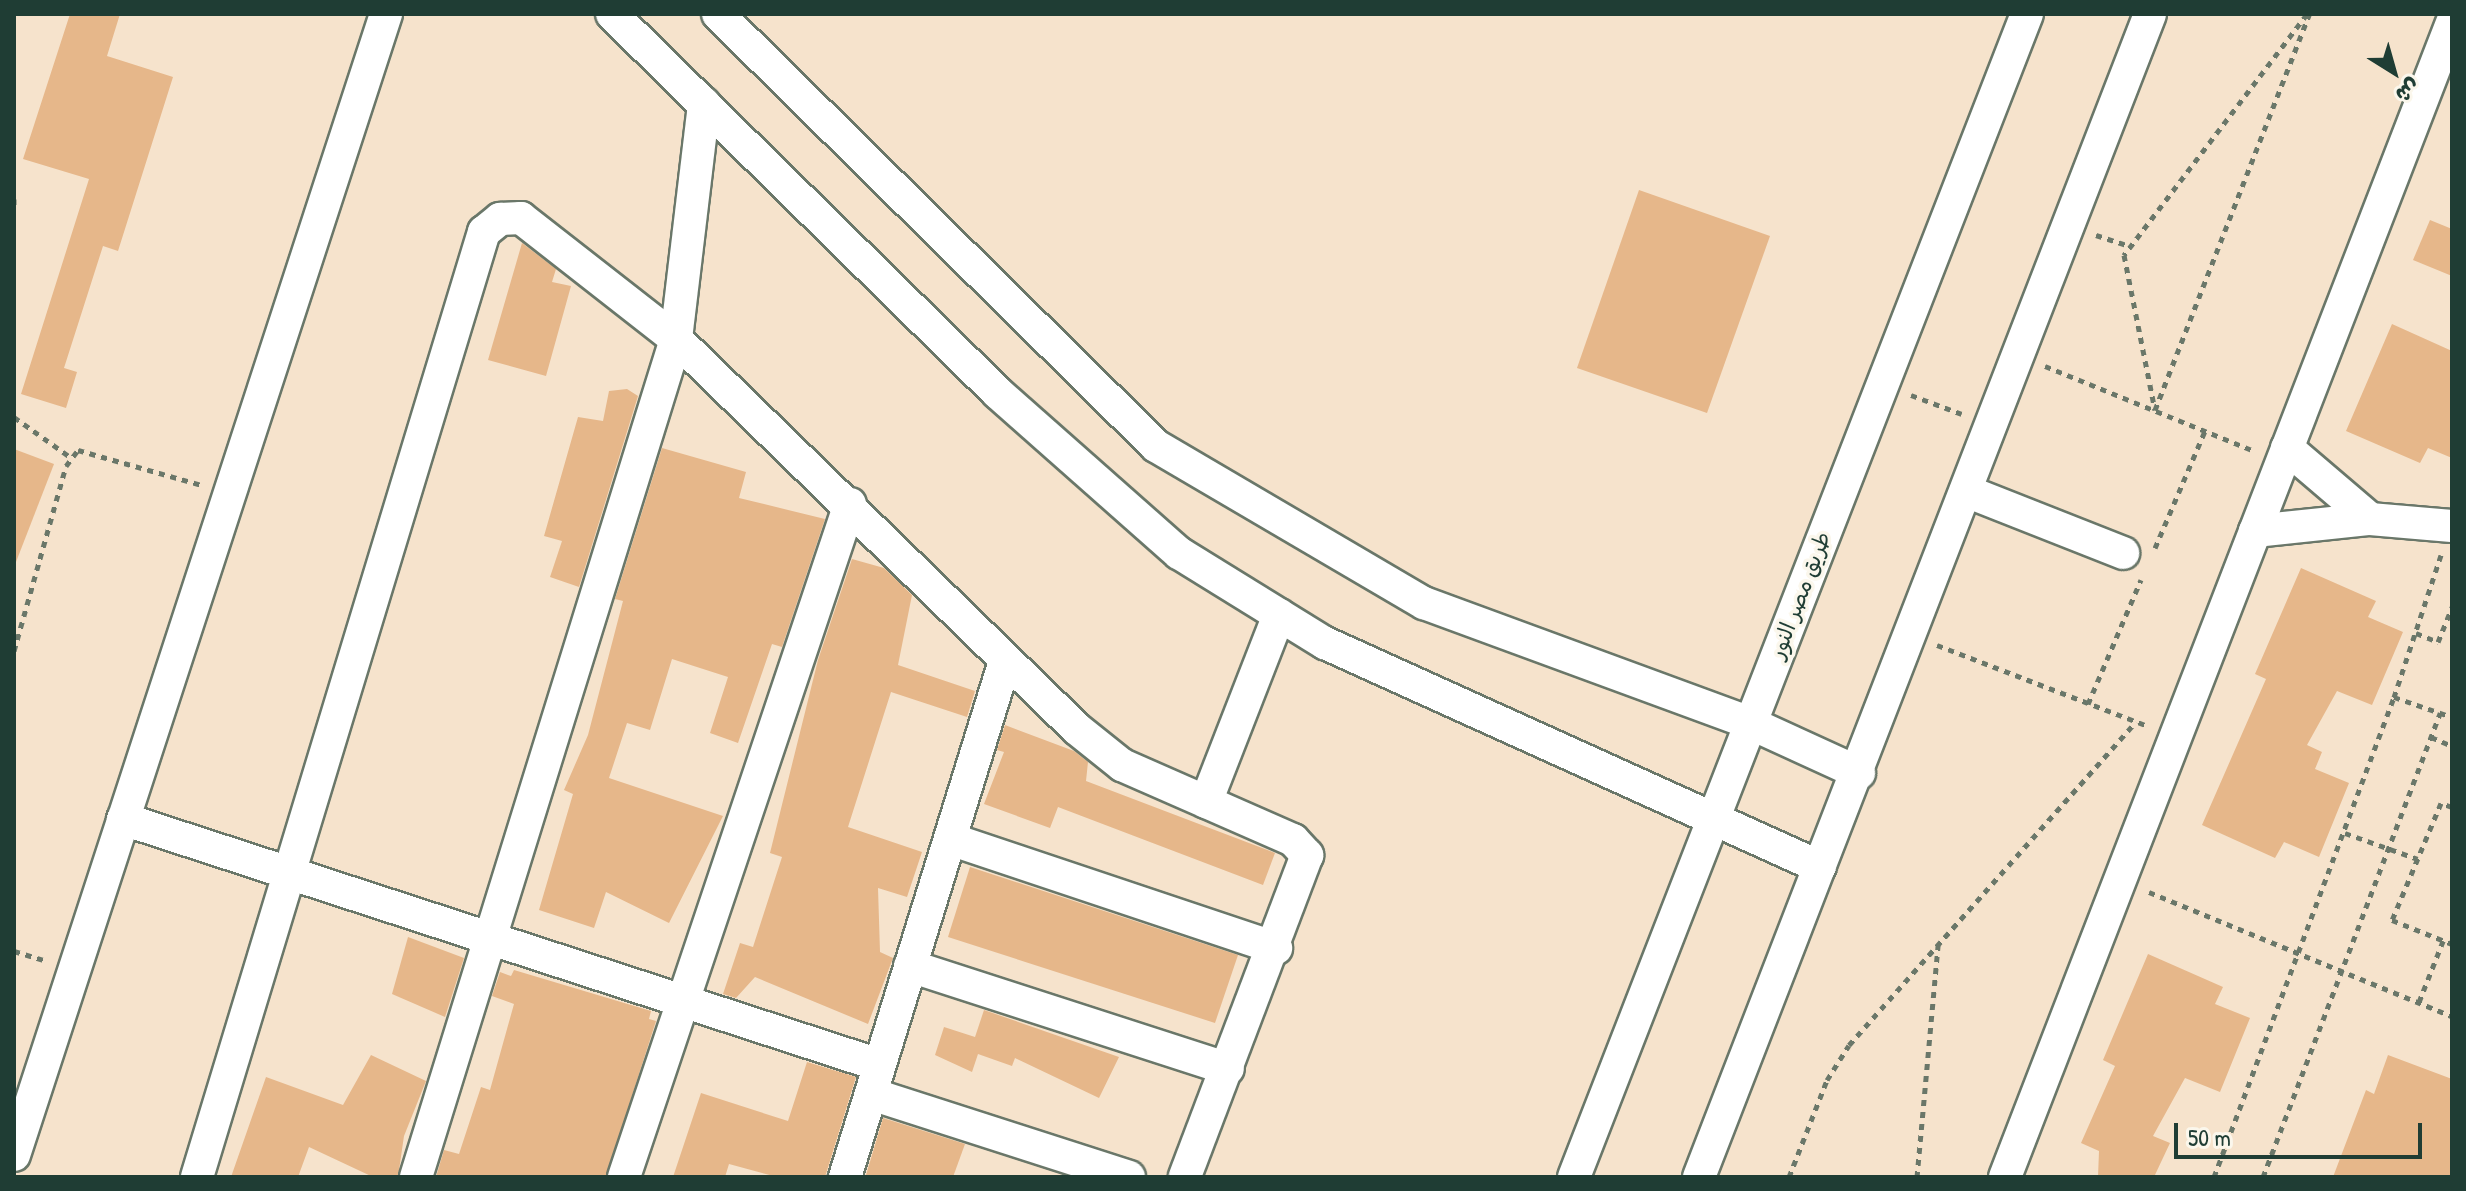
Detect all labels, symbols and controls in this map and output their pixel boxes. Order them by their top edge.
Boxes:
north arrow [2354,32,2434,112]
text: ش [2390,72,2427,110]
street label: طريق مصر النور [1764,528,1836,662]
scale bar [2178,1107,2426,1157]
text: 50 m [2188,1121,2231,1153]

